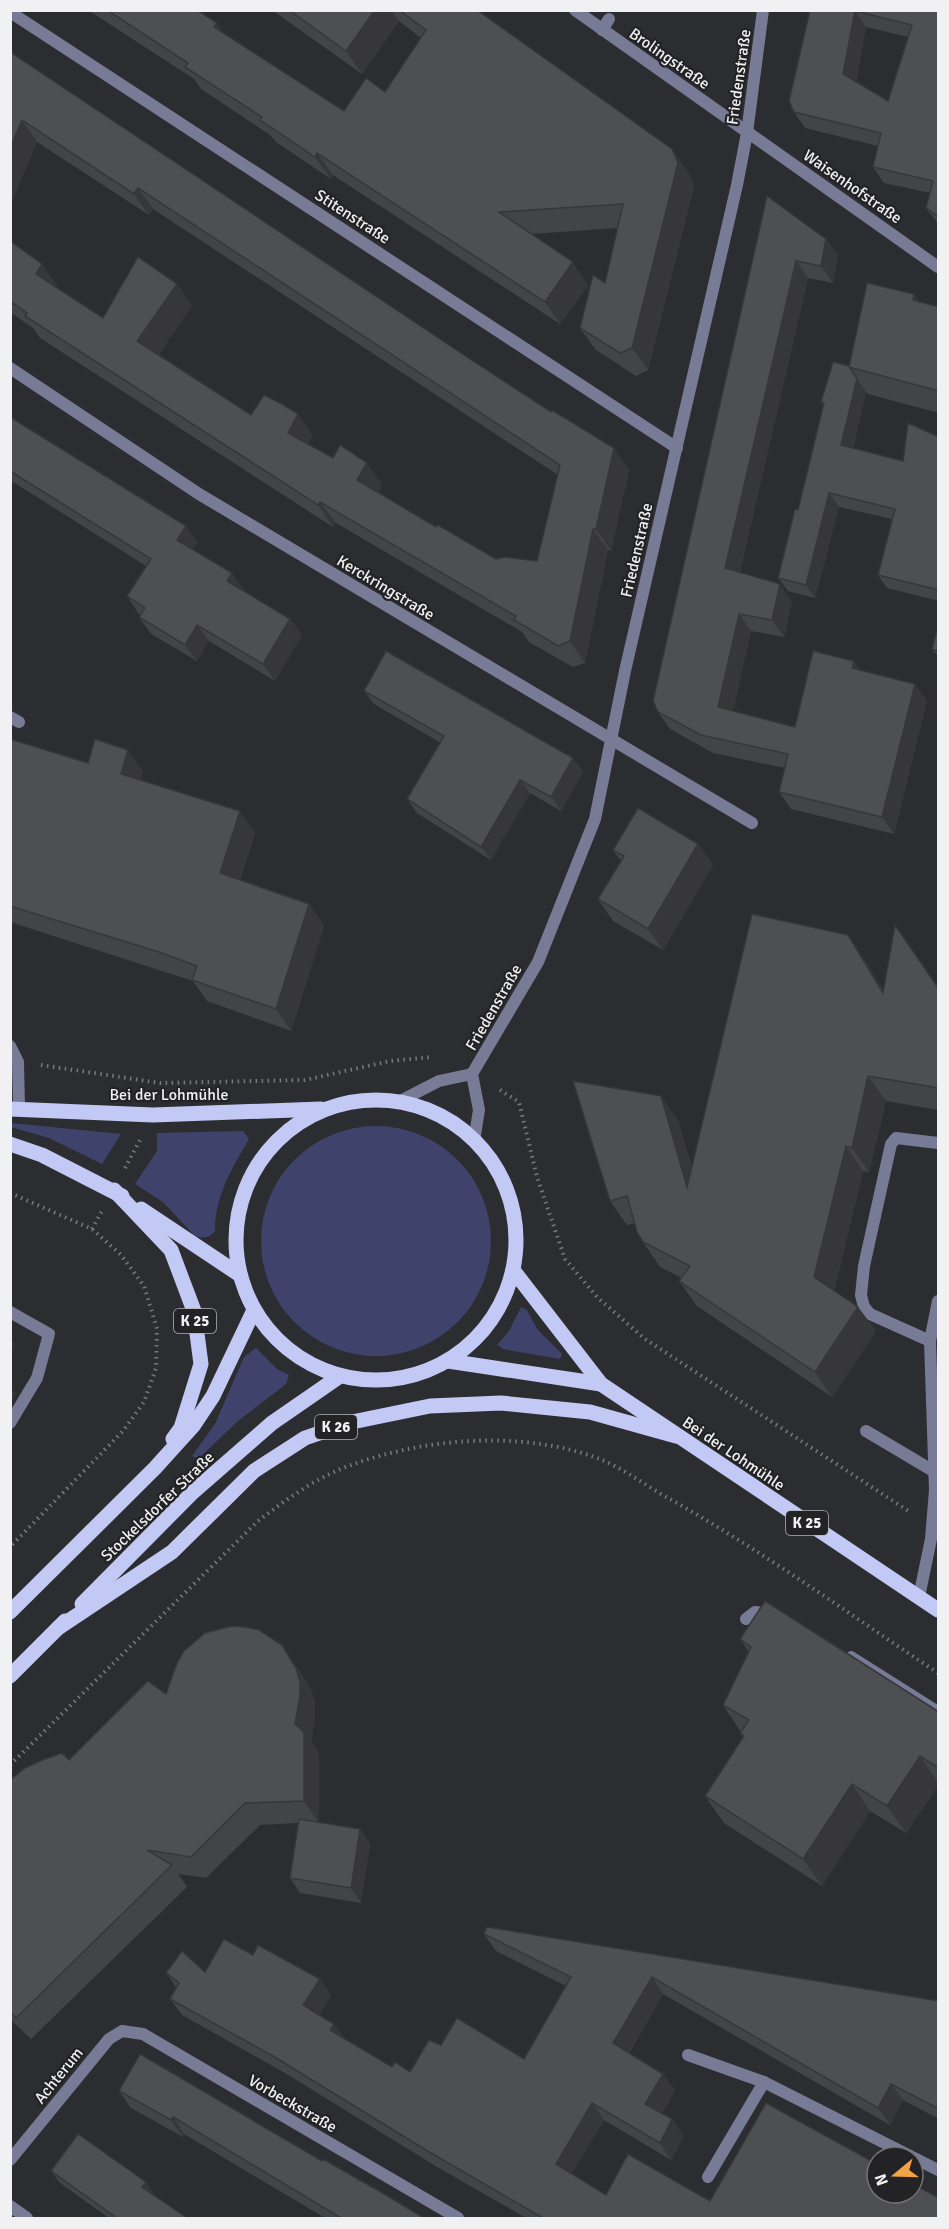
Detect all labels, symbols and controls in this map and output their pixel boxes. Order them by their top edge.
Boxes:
street label: Brolingstraße [625,24,714,94]
street label: Friedenstraße [722,28,756,126]
street label: Waisenhofstraße [799,145,906,228]
street label: Stitenstraße [311,185,394,249]
street label: Friedenstraße [616,501,658,599]
street label: Kerckringstraße [333,551,438,625]
street label: Friedenstraße [461,961,527,1054]
street label: Bei der Lohmühle [109,1085,229,1105]
road number: K 25 [174,1309,216,1333]
street label: Bei der Lohmühle [678,1412,788,1495]
road number: K 26 [315,1415,357,1439]
street label: Stockelsdorfer Straße [97,1447,219,1566]
road number: K 25 [786,1511,828,1535]
street label: Achterum [30,2043,88,2108]
street label: Vorbeckstraße [245,2070,340,2137]
north arrow [865,2145,925,2205]
text: N [870,2171,893,2188]

